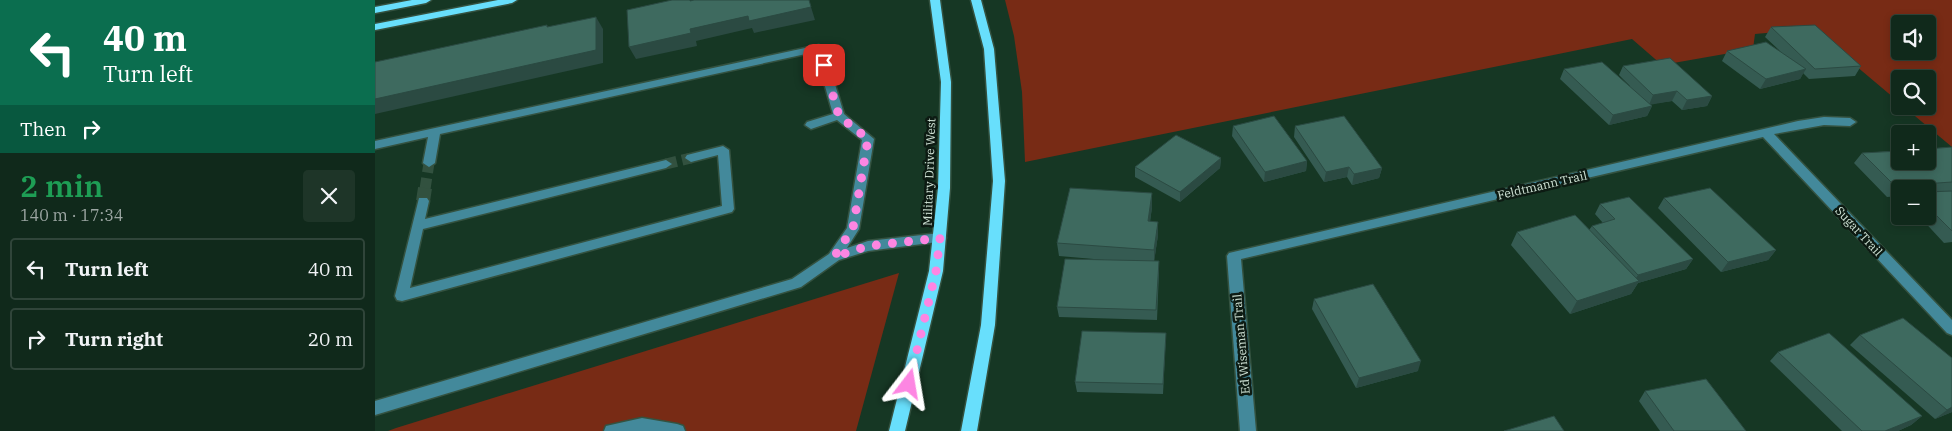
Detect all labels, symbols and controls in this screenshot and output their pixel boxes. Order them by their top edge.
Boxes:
text: 40 m [103,15,187,61]
map controls [1891,15,1936,225]
button: sound [1891,15,1936,60]
icon: left [20,20,85,85]
pin [803,44,845,86]
icon: arrive [810,51,838,79]
text: Turn left [103,59,193,88]
button: search [1891,70,1936,115]
icon: right [77,115,105,143]
text: Then [20,117,67,141]
street label: Military Drive West [920,118,938,226]
button: + [1891,125,1936,170]
text: 2 min [20,166,103,205]
street label: Feldtmann Trail [1496,167,1589,203]
button: close [303,170,355,222]
button: − [1891,180,1936,225]
street label: Sugar Trail [1832,203,1886,259]
text: 140 m · 17:34 [20,205,123,225]
icon: left [22,255,50,283]
text: Turn left [65,257,148,281]
text: 40 m [308,257,353,281]
street label: Ed Wiseman Trail [1229,293,1253,395]
icon: right [22,325,50,353]
text: Turn right [65,327,163,351]
text: 20 m [308,327,353,351]
position arrow [882,357,934,409]

